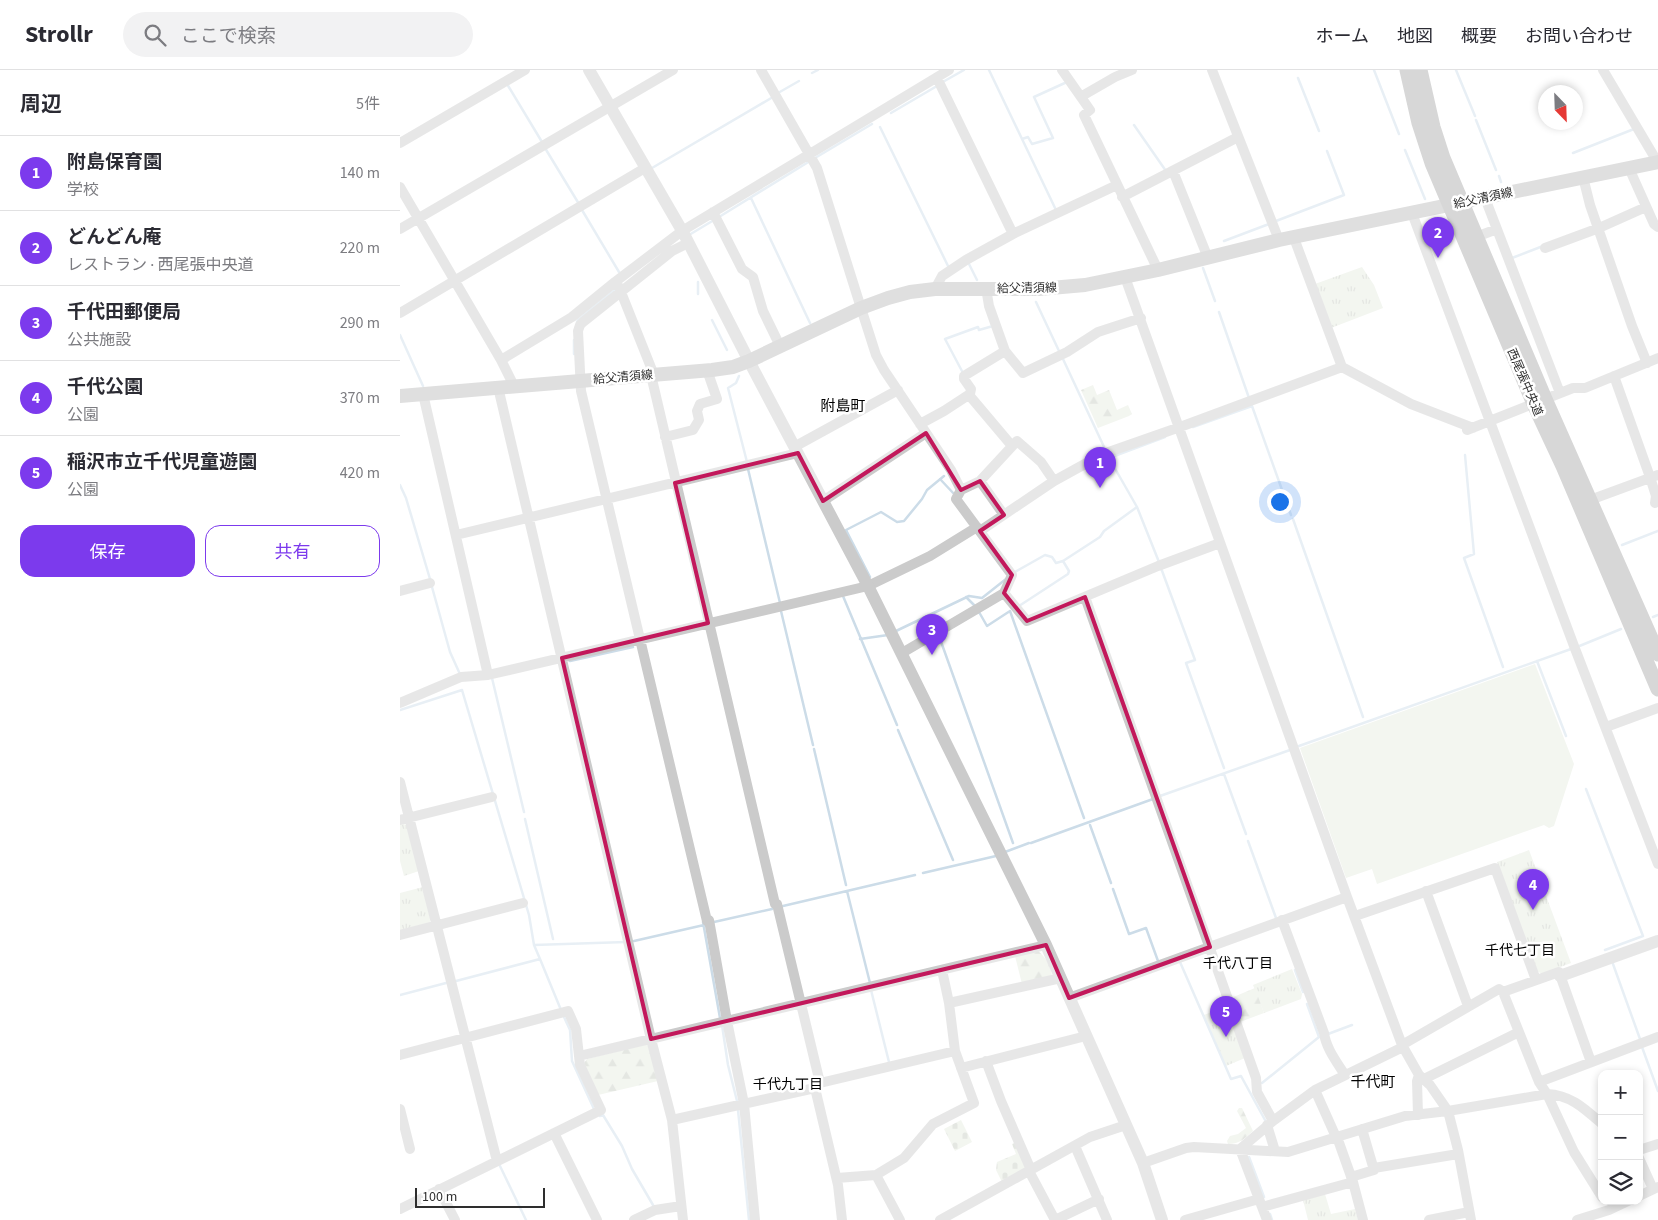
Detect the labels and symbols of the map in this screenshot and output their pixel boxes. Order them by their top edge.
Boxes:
north arrow [1538,85,1583,130]
street label: 給父清須線 [1452,184,1514,213]
pin: 2 [1422,217,1454,258]
street label: 給父清須線 [997,279,1057,298]
street label: 西尾張中央道 [1503,346,1546,419]
street label: 給父清須線 [592,366,654,389]
district label: 附島町 [820,396,866,417]
pin: 1 [1084,447,1116,488]
your location [1267,489,1293,515]
pin: 3 [916,614,948,655]
pin: 4 [1517,869,1549,910]
district label: 千代七丁目 [1485,941,1555,961]
district label: 千代八丁目 [1203,954,1273,974]
pin: 5 [1210,996,1242,1037]
district label: 千代町 [1350,1072,1396,1093]
district label: 千代九丁目 [753,1075,823,1095]
scale bar [415,1185,545,1208]

